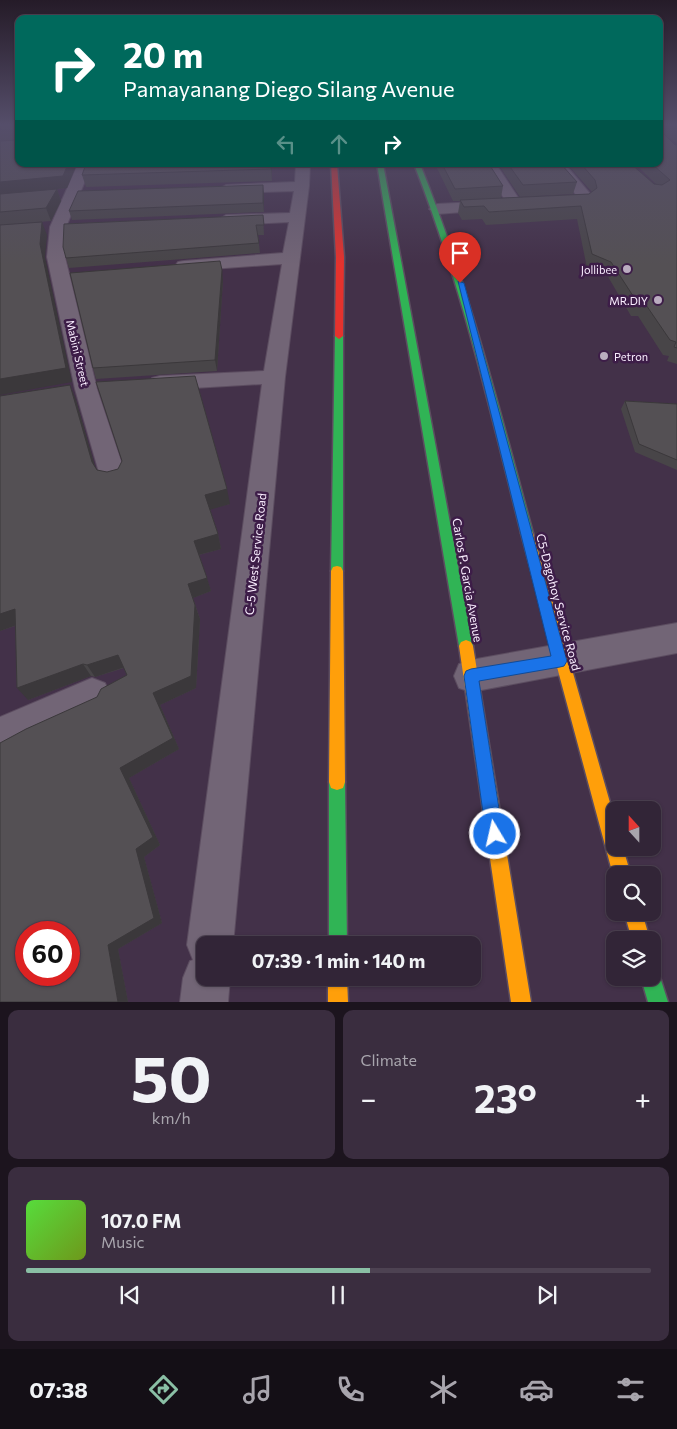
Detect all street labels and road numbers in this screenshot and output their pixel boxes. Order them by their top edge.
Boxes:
street label: Mabini Street [64,318,92,388]
street label: C-5 West Service Road [242,492,268,616]
street label: Carlos P. Garcia Avenue [450,517,486,643]
street label: C5-Dagohoy Service Road [534,532,584,672]

